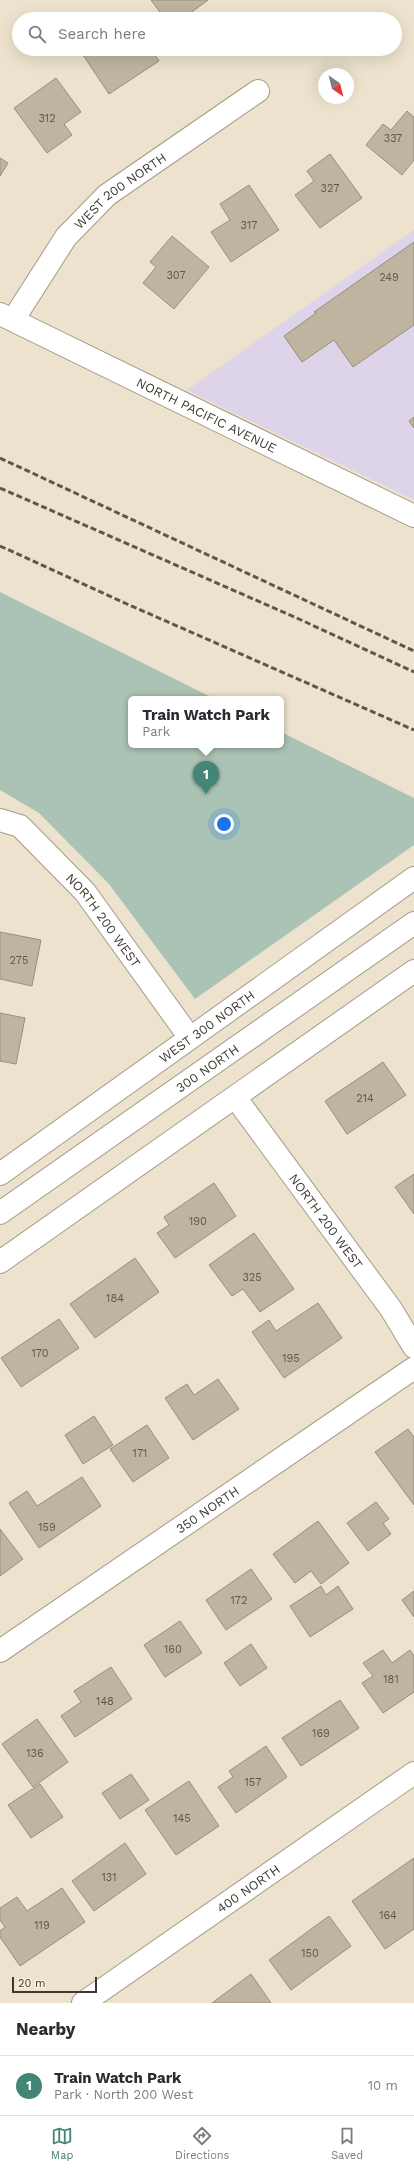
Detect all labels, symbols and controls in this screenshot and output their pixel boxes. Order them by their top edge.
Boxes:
search box [12,12,402,56]
icon: search [26,23,48,45]
text: Search here [58,25,146,43]
north arrow [318,68,354,104]
house number: 312 [38,112,56,125]
house number: 337 [384,132,402,145]
street label: WEST 200 NORTH [71,150,169,232]
house number: 327 [321,182,339,195]
house number: 317 [241,219,257,232]
house number: 307 [166,269,186,282]
house number: 249 [379,271,399,284]
street label: NORTH PACIFIC AVENUE [134,375,279,456]
popup [128,696,284,748]
text: Train Watch Park [142,706,270,724]
text: Park [142,724,170,739]
pin: 1 [193,761,219,794]
your location [214,814,234,834]
street label: NORTH 200 WEST [63,870,144,970]
house number: 275 [10,954,28,967]
street label: WEST 300 NORTH [156,987,258,1066]
street label: 300 NORTH [173,1041,242,1095]
house number: 214 [356,1092,374,1105]
street label: NORTH 200 WEST [286,1171,366,1272]
house number: 190 [189,1215,207,1228]
house number: 325 [242,1271,262,1284]
house number: 184 [106,1292,124,1305]
house number: 170 [31,1347,49,1360]
house number: 195 [282,1352,300,1365]
house number: 171 [133,1447,147,1460]
street label: 350 NORTH [173,1483,242,1536]
house number: 159 [38,1521,56,1534]
house number: 172 [231,1594,247,1607]
house number: 160 [164,1643,182,1656]
house number: 181 [383,1673,399,1686]
house number: 148 [96,1695,114,1708]
house number: 169 [312,1727,330,1740]
house number: 136 [26,1747,44,1760]
house number: 157 [245,1776,261,1789]
house number: 145 [173,1812,191,1825]
street label: 400 NORTH [214,1862,283,1916]
house number: 131 [102,1871,117,1884]
house number: 164 [379,1909,397,1922]
house number: 119 [34,1919,50,1932]
house number: 150 [301,1947,319,1960]
scale bar [12,1975,97,1994]
text: 20 m [18,1977,46,1990]
text: Nearby [16,2019,75,2039]
text: Train Watch Park [54,2069,181,2087]
text: 1 [26,2078,32,2093]
text: 10 m [368,2078,398,2093]
text: Park · North 200 West [54,2087,193,2102]
tab: Map [51,2125,73,2162]
tab: Directions [175,2125,229,2162]
tab: Saved [331,2125,363,2162]

